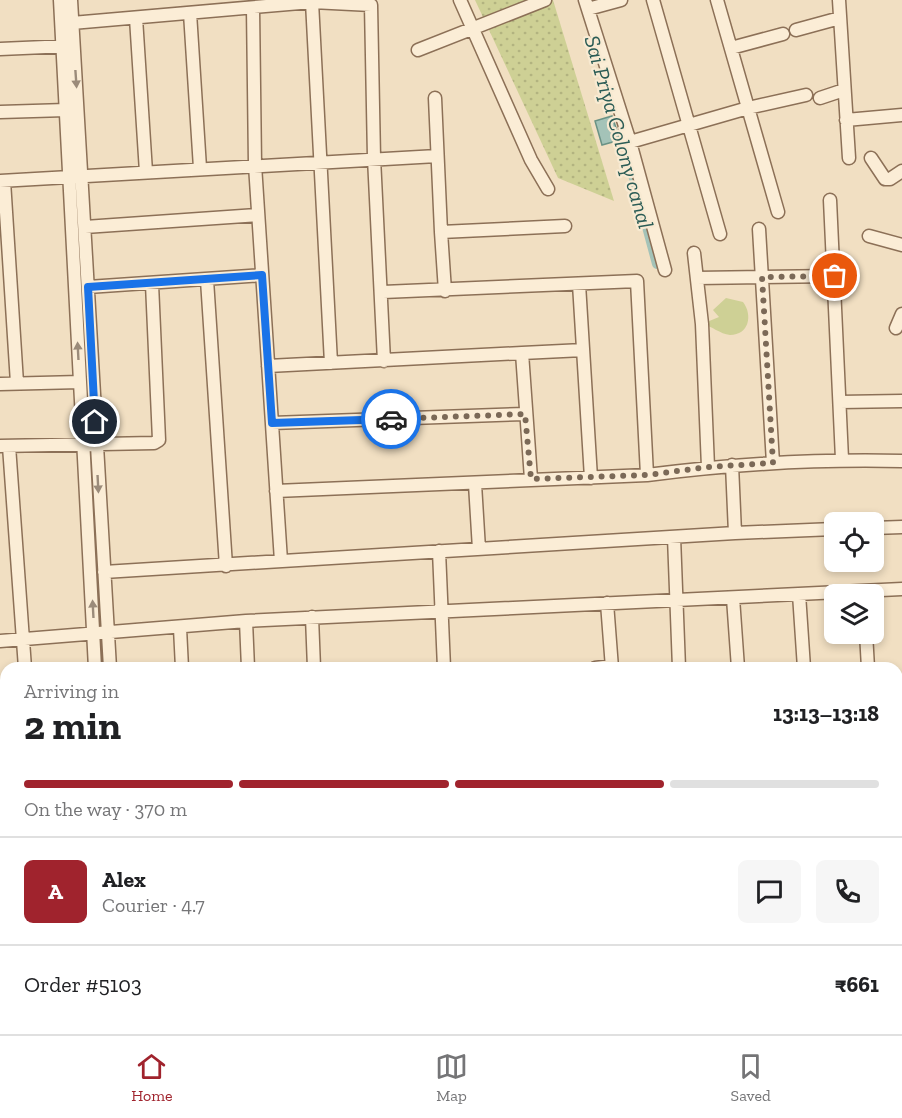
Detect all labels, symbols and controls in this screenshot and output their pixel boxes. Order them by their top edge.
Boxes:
water label: Sai Priya Colony canal [578,32,660,232]
one-way arrow [72,70,81,89]
pin [809,250,860,301]
icon: bag [818,259,851,292]
one-way arrow [74,342,83,361]
courier [361,389,421,449]
pin [69,396,120,447]
icon: car [375,403,408,436]
icon: home [78,405,111,438]
one-way arrow [94,474,103,493]
map controls [824,512,884,644]
button: locate [824,512,884,572]
button: layers [824,584,884,644]
one-way arrow [88,600,97,619]
text: Arriving in [24,679,119,703]
text: 13:13–13:18 [773,700,879,727]
text: 2 min [24,702,121,749]
text: On the way · 370 m [24,797,187,821]
button: chat [738,860,801,923]
button: phone [816,860,879,923]
text: Alex [102,866,146,893]
text: A [48,878,63,905]
text: Courier · 4.7 [102,893,205,917]
text: Order #5103 [24,971,142,998]
text: ₹661 [835,971,879,998]
tab: Home [131,1050,173,1105]
tab: Map [435,1050,468,1105]
tab: Saved [731,1050,771,1105]

